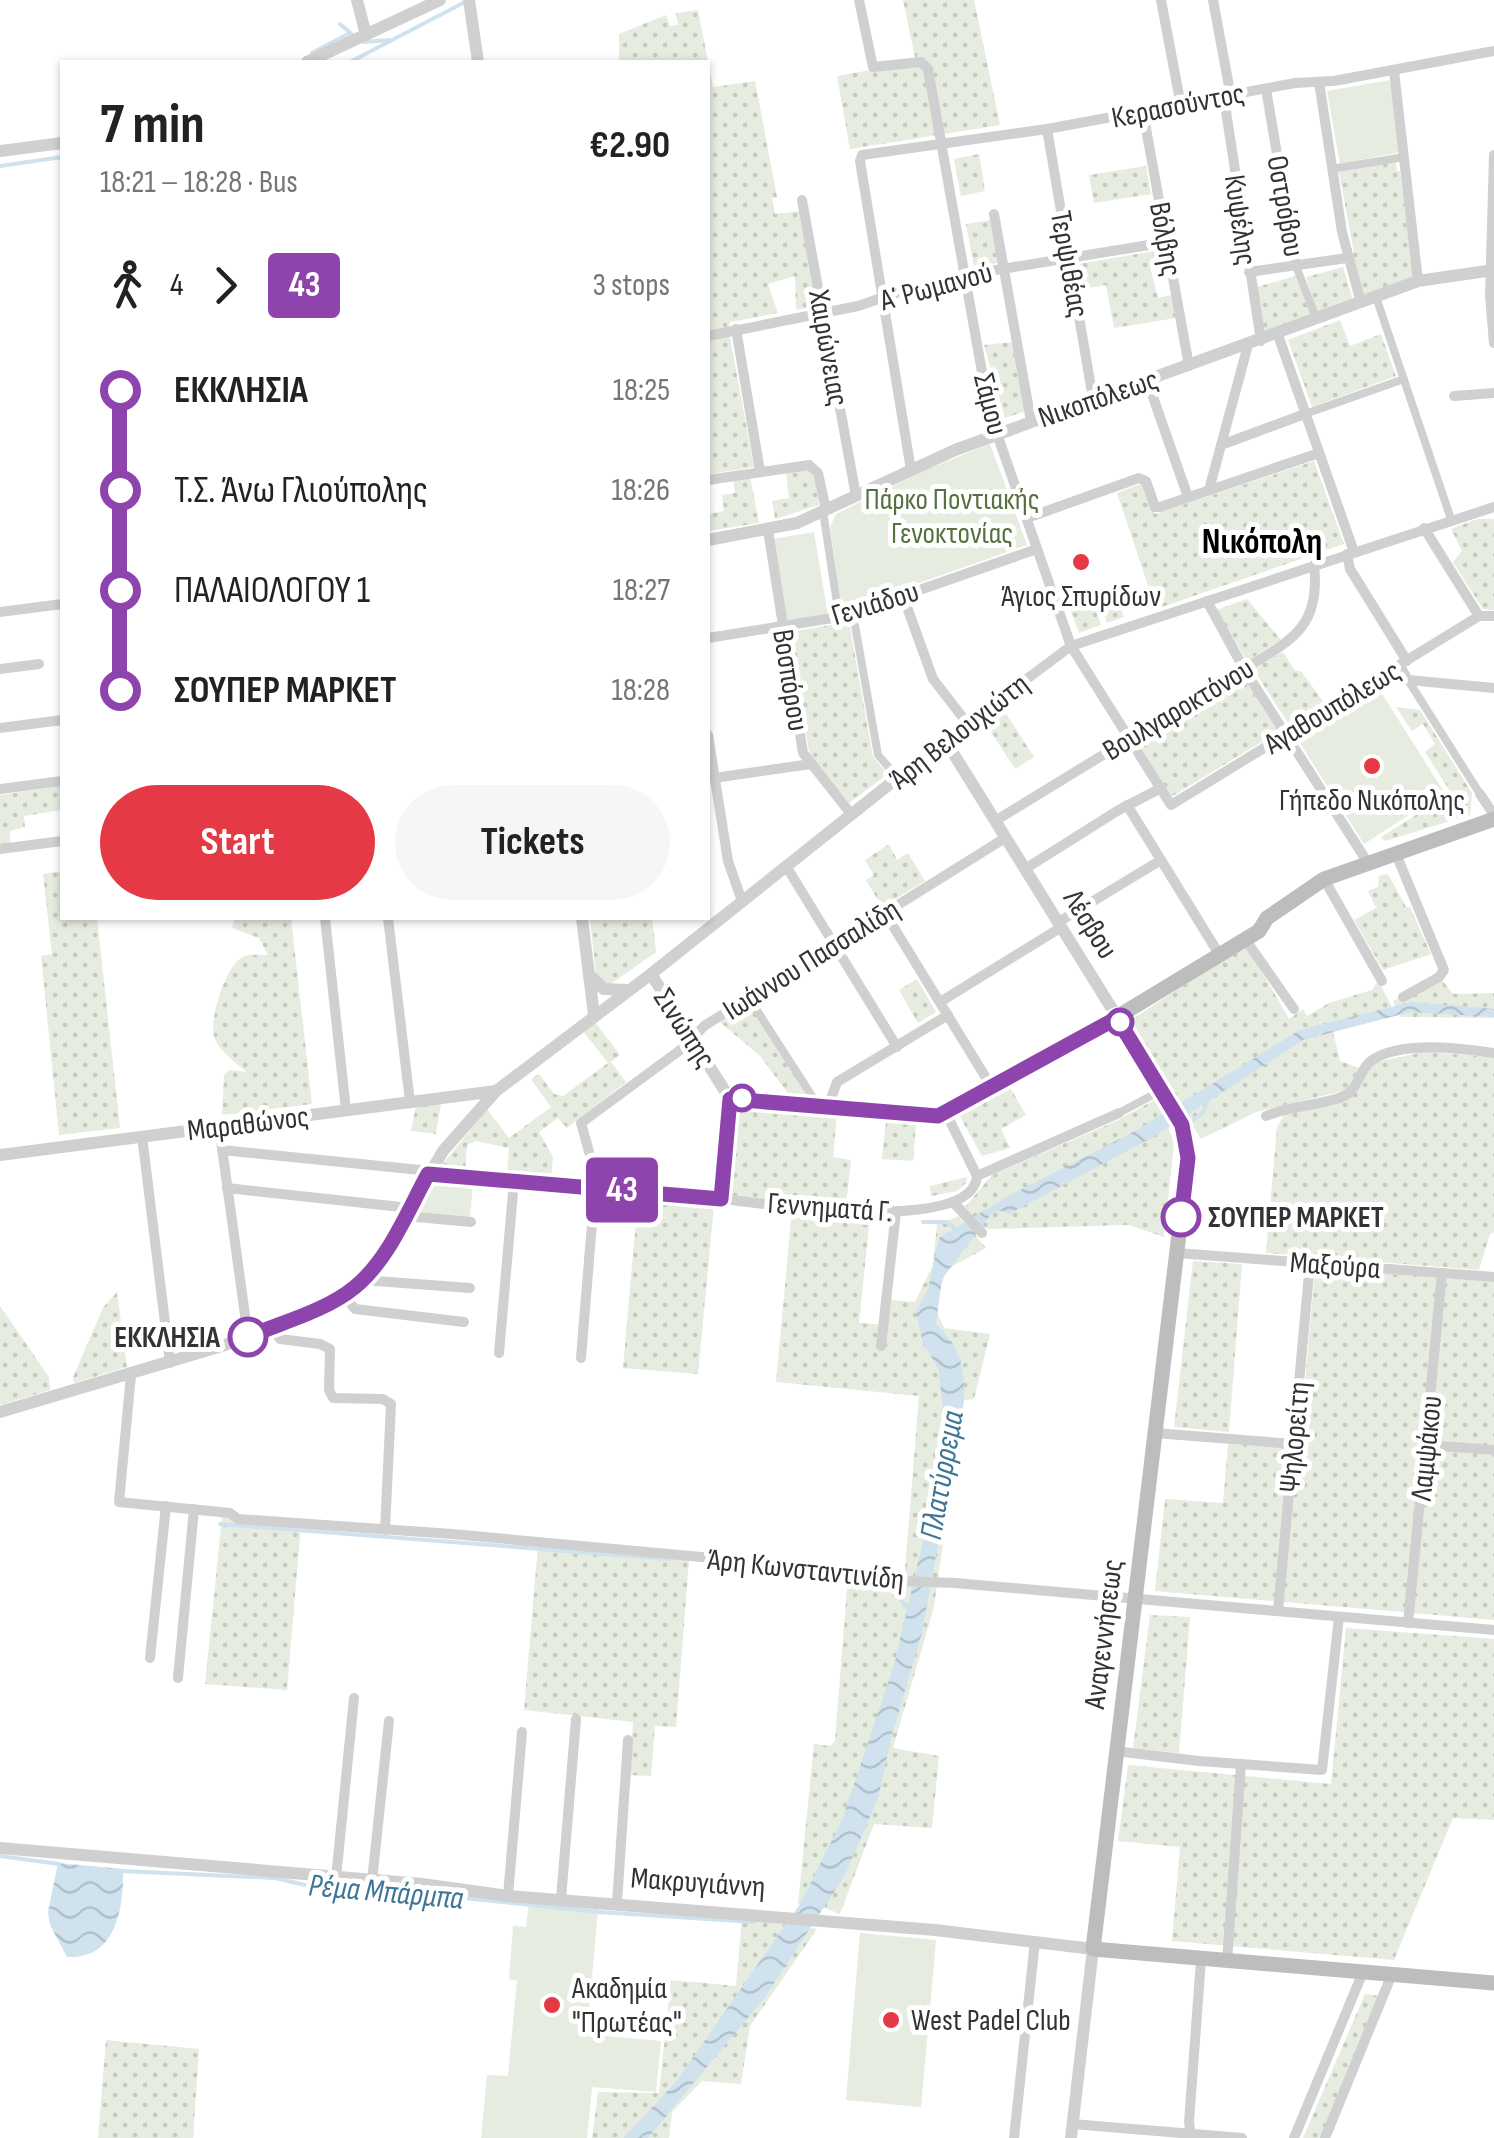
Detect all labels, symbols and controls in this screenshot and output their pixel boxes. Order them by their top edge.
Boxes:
street label: Κερασούντος [1109,75,1248,136]
text: 7 min [100,92,205,159]
text: €2.90 [589,123,670,168]
street label: Οστρόβου [1258,153,1312,260]
text: 18:21 – 18:28 · Bus [100,163,298,202]
street label: Κυψέλης [1216,172,1264,268]
street label: Βόλβης [1141,199,1189,279]
street label: Τερψιθέας [1042,208,1096,320]
street label: Α΄ Ρωμανού [875,255,996,319]
icon: walk [100,258,155,313]
icon: forward [198,258,253,313]
text: 43 [288,264,320,307]
text: 4 [170,266,183,305]
text: 3 stops [592,266,670,305]
street label: Χαιρώνειας [800,286,856,409]
street label: Νικοπόλεως [1034,362,1163,436]
text: ΕΚΚΛΗΣΙΑ [174,368,308,413]
street label: Σάμου [965,370,1015,439]
text: 18:25 [613,371,670,410]
text: Τ.Σ. Άνω Γλιούπολης [174,468,428,513]
text: 18:26 [612,471,670,510]
park label: Πάρκο Ποντιακής Γενοκτονίας [864,482,1040,552]
district label: Νικόπολη [1202,521,1322,564]
marker: Άγιος Σπυρίδων [1070,551,1092,573]
text: ΠΑΛΑΙΟΛΟΓΟΥ 1 [174,568,370,613]
text: 18:27 [613,571,670,610]
street label: Γενιάδου [827,574,923,634]
place label: Άγιος Σπυρίδων [1001,579,1161,615]
street label: Βοσπόρου [764,627,816,734]
street label: Βουλγαροκτόνου [1097,651,1260,769]
street label: Αγαθουπόλεως [1257,653,1407,763]
street label: Άρη Βελουχιώτη [883,666,1036,797]
text: ΣΟΥΠΕΡ ΜΑΡΚΕΤ [174,668,397,713]
text: 18:28 [612,671,670,710]
marker: Γήπεδο Νικόπολης [1361,755,1383,777]
place label: Γήπεδο Νικόπολης [1279,783,1465,819]
button: Start [100,785,375,900]
button: Tickets [395,785,670,900]
street label: Λέσβου [1055,883,1125,966]
street label: Ιωάννου Πασσαλίδη [717,891,906,1028]
street label: Σινώπης [645,982,723,1075]
unlabelled marker [1107,1009,1133,1035]
unlabelled marker [729,1085,755,1111]
street label: Μαραθώνος [185,1099,311,1149]
line badge: 43 [577,1158,667,1222]
text: 43 [606,1169,638,1212]
street label: Γεννηματά Γ. [766,1186,894,1230]
marker: ΣΟΥΠΕΡ ΜΑΡΚΕΤ [1162,1198,1200,1236]
place label: ΣΟΥΠΕΡ ΜΑΡΚΕΤ [1208,1200,1384,1236]
street label: Μαξούρα [1289,1245,1382,1287]
marker: ΕΚΚΛΗΣΙΑ [229,1318,267,1356]
place label: ΕΚΚΛΗΣΙΑ [114,1320,221,1356]
street label: Ψηλορείτη [1272,1380,1318,1494]
street label: Λαμψάκου [1403,1394,1450,1503]
water label: Πλατύρρεμα [912,1408,973,1543]
street label: Άρη Κωνσταντινίδη [706,1542,906,1598]
street label: Αναγεννήσεως [1077,1557,1131,1712]
street label: Μακρυγιάννη [629,1860,767,1906]
water label: Ρέμα Μπάρμπα [307,1866,465,1919]
place label: Ακαδημία "Πρωτέας" [571,1971,682,2041]
marker: Ακαδημία "Πρωτέας" [541,1994,563,2016]
place label: West Padel Club [911,2003,1071,2039]
marker: West Padel Club [880,2009,902,2031]

